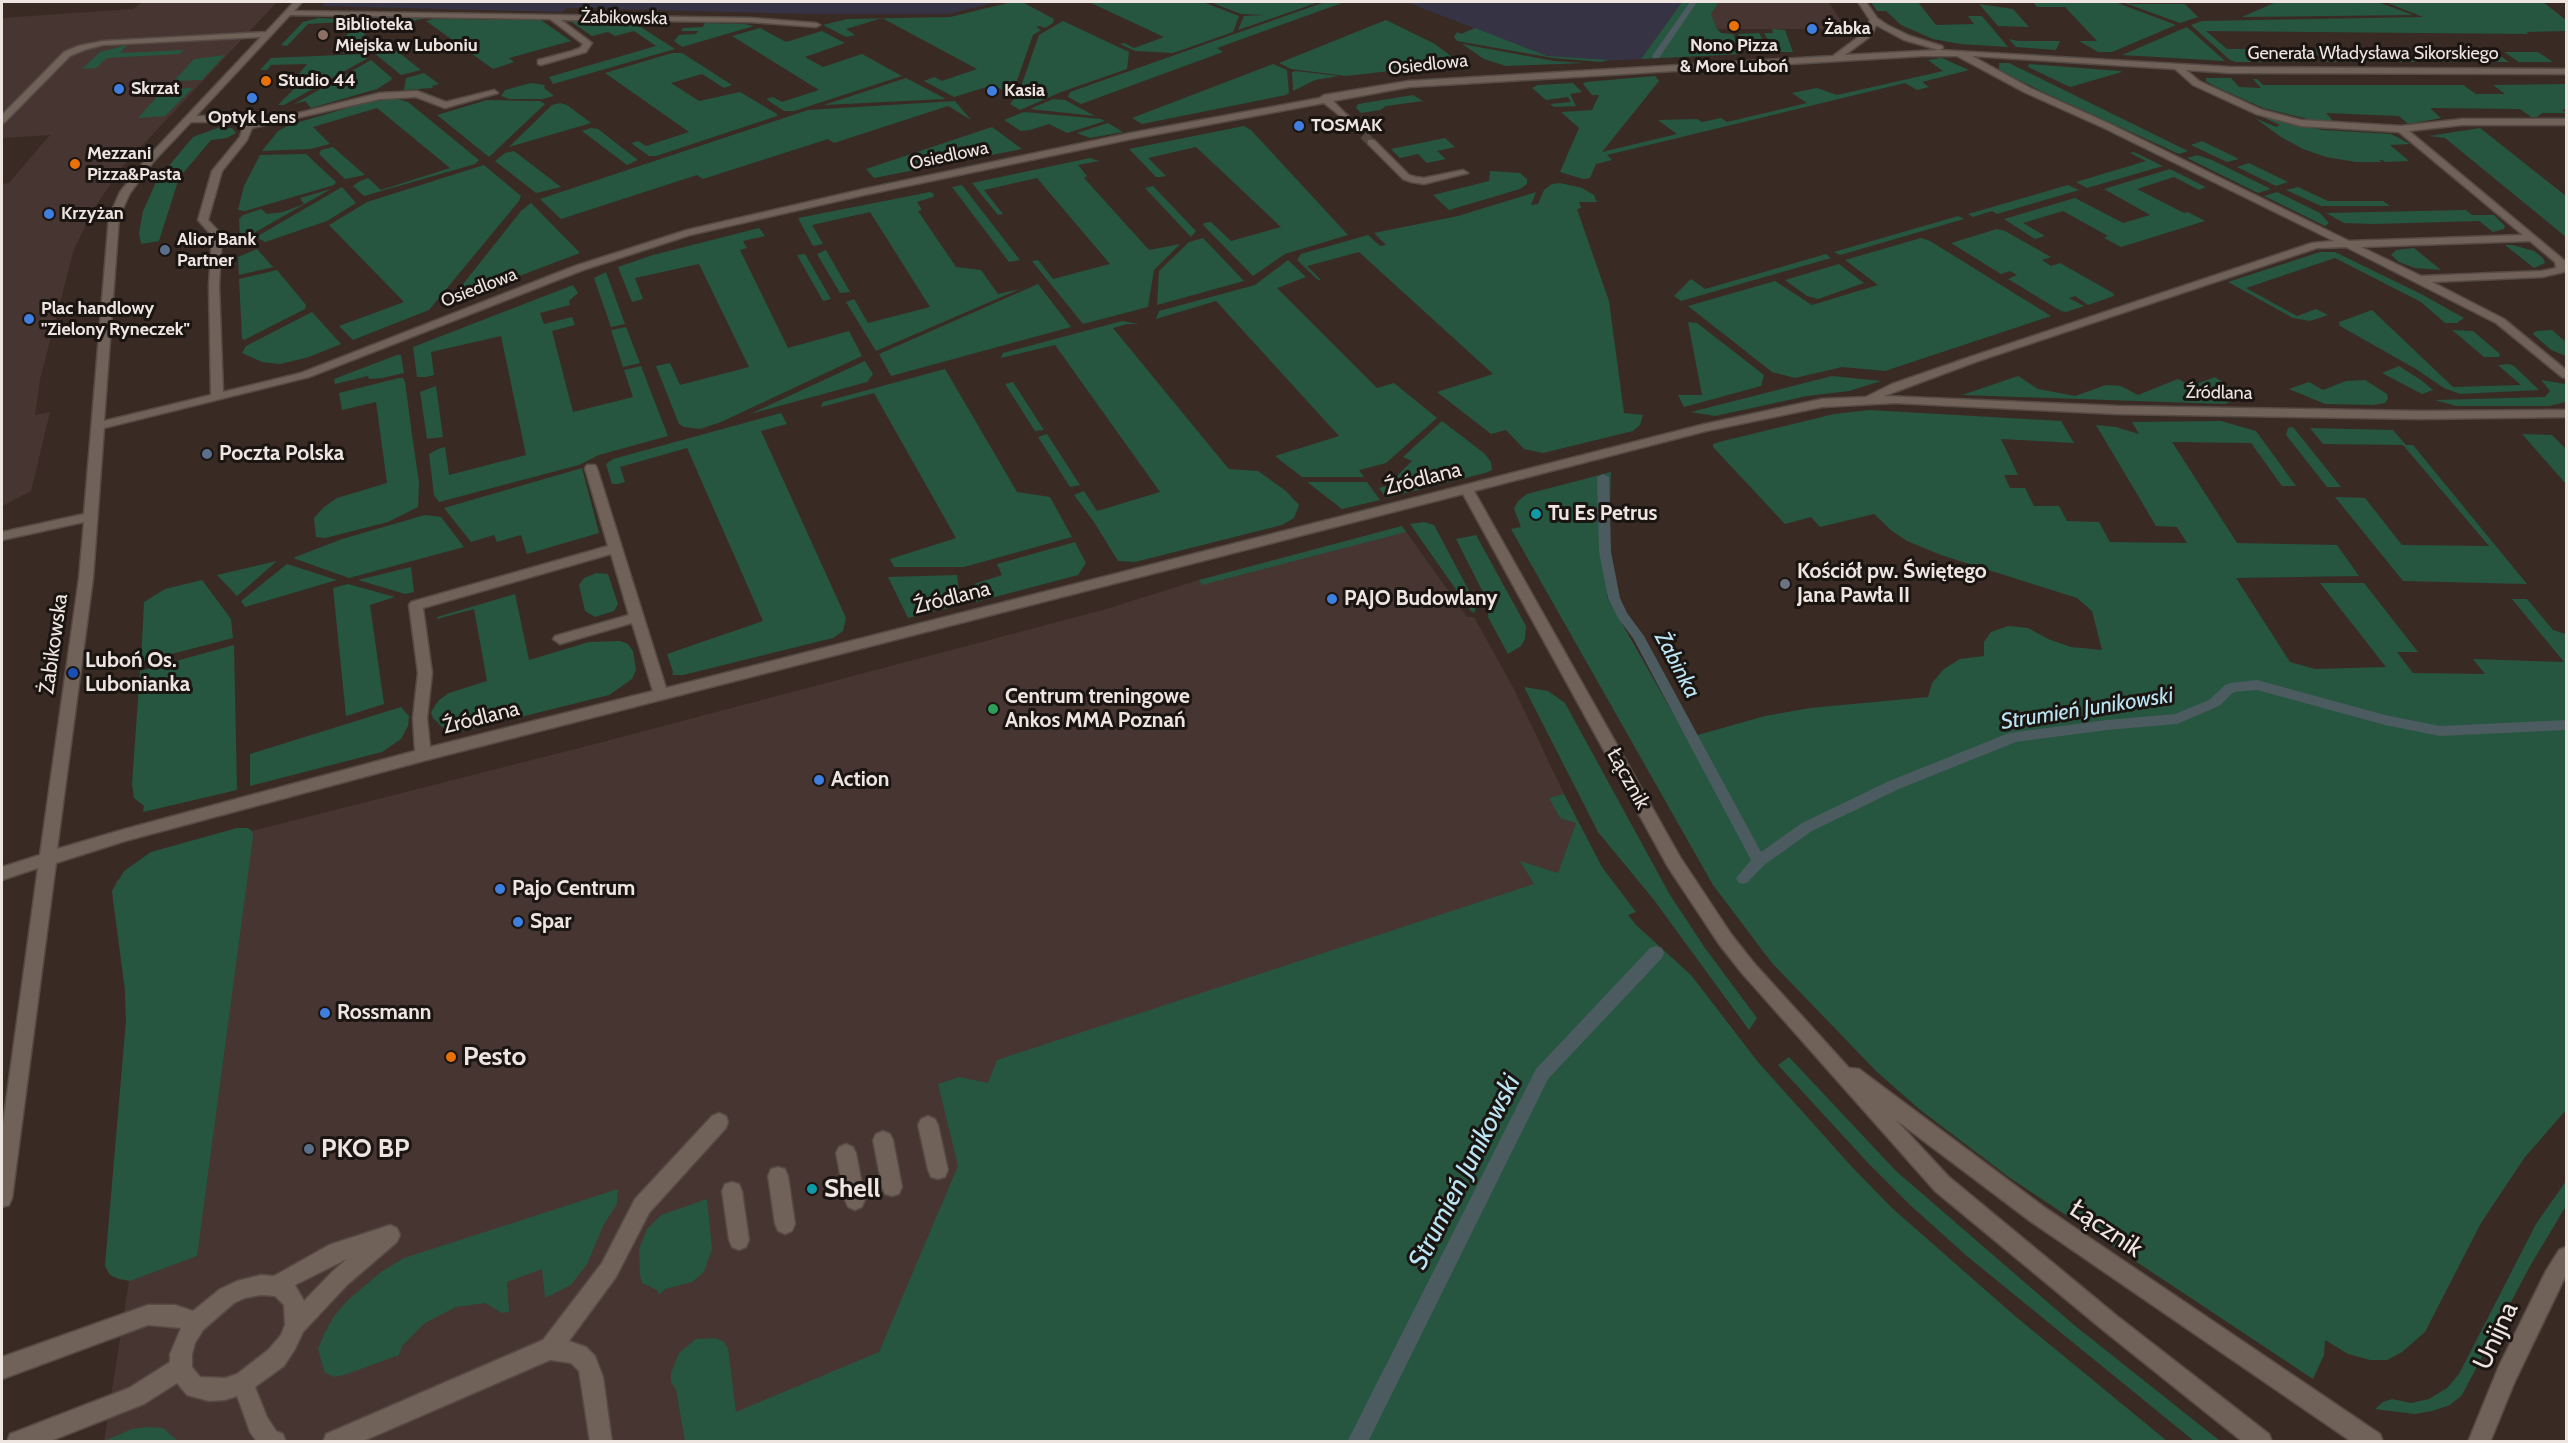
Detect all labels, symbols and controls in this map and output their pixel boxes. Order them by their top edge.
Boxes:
street label: Żabikowska [580,6,668,30]
place label: Biblioteka Miejska w Luboniu [335,14,478,57]
place label: Żabka [1824,18,1871,40]
marker: Nono Pizza & More Luboń [1727,19,1741,33]
marker: Żabka [1805,22,1819,36]
marker: Biblioteka Miejska w Luboniu [316,28,330,42]
place label: Nono Pizza & More Luboń [1680,35,1788,78]
street label: Generała Władysława Sikorskiego [2247,43,2499,65]
street label: Osiedlowa [1387,50,1469,80]
place label: Studio 44 [278,70,356,92]
marker: Studio 44 [259,74,273,88]
place label: Skrzat [131,78,180,100]
place label: Kasia [1004,80,1045,102]
marker: Skrzat [112,82,126,96]
marker: Kasia [985,84,999,98]
marker: Optyk Lens [245,91,259,105]
place label: Optyk Lens [208,107,296,129]
place label: TOSMAK [1311,115,1382,137]
marker: TOSMAK [1292,119,1306,133]
street label: Osiedlowa [908,137,990,175]
place label: Mezzani Pizza&Pasta [87,143,181,186]
marker: Mezzani Pizza&Pasta [68,157,82,171]
place label: Krzyżan [61,203,124,225]
marker: Krzyżan [42,207,56,221]
place label: Alior Bank Partner [177,229,256,272]
marker: Alior Bank Partner [158,243,172,257]
street label: Osiedlowa [438,264,520,312]
place label: Plac handlowy "Zielony Ryneczek" [41,298,190,340]
marker: Plac handlowy "Zielony Ryneczek" [22,312,36,326]
street label: Źródlana [2185,382,2253,404]
place label: Poczta Polska [219,441,344,467]
marker: Poczta Polska [200,447,214,461]
street label: Źródlana [1382,457,1464,501]
place label: Tu Es Petrus [1548,501,1657,527]
marker: Tu Es Petrus [1529,507,1543,521]
place label: Kościół pw. Świętego Jana Pawła II [1797,559,1987,609]
street label: Źródlana [911,576,993,620]
marker: Kościół pw. Świętego Jana Pawła II [1778,577,1792,591]
place label: PAJO Budowlany [1344,586,1498,612]
street label: Żabikowska [34,592,74,696]
marker: PAJO Budowlany [1325,592,1339,606]
water label: Żabinka [1649,627,1705,703]
place label: Luboń Os. Lubonianka [85,648,190,698]
marker: Luboń Os. Lubonianka [66,666,80,680]
water label: Strumień Junikowski [1999,682,2175,736]
place label: Centrum treningowe Ankos MMA Poznań [1005,684,1190,734]
street label: Źródlana [440,696,522,740]
marker: Centrum treningowe Ankos MMA Poznań [986,702,1000,716]
street label: Łącznik [1601,744,1655,814]
place label: Action [831,767,889,793]
marker: Action [812,773,826,787]
place label: Pajo Centrum [512,876,635,902]
marker: Pajo Centrum [493,882,507,896]
place label: Spar [530,909,571,935]
marker: Spar [511,915,525,929]
place label: Rossmann [337,1000,431,1026]
marker: Rossmann [318,1006,332,1020]
place label: Pesto [463,1041,526,1073]
marker: Pesto [444,1050,458,1064]
water label: Strumień Junikowski [1402,1069,1528,1275]
place label: PKO BP [321,1133,409,1165]
marker: PKO BP [302,1142,316,1156]
place label: Shell [824,1173,880,1205]
marker: Shell [805,1182,819,1196]
street label: Łącznik [2064,1193,2148,1265]
street label: Unijna [2467,1297,2525,1375]

